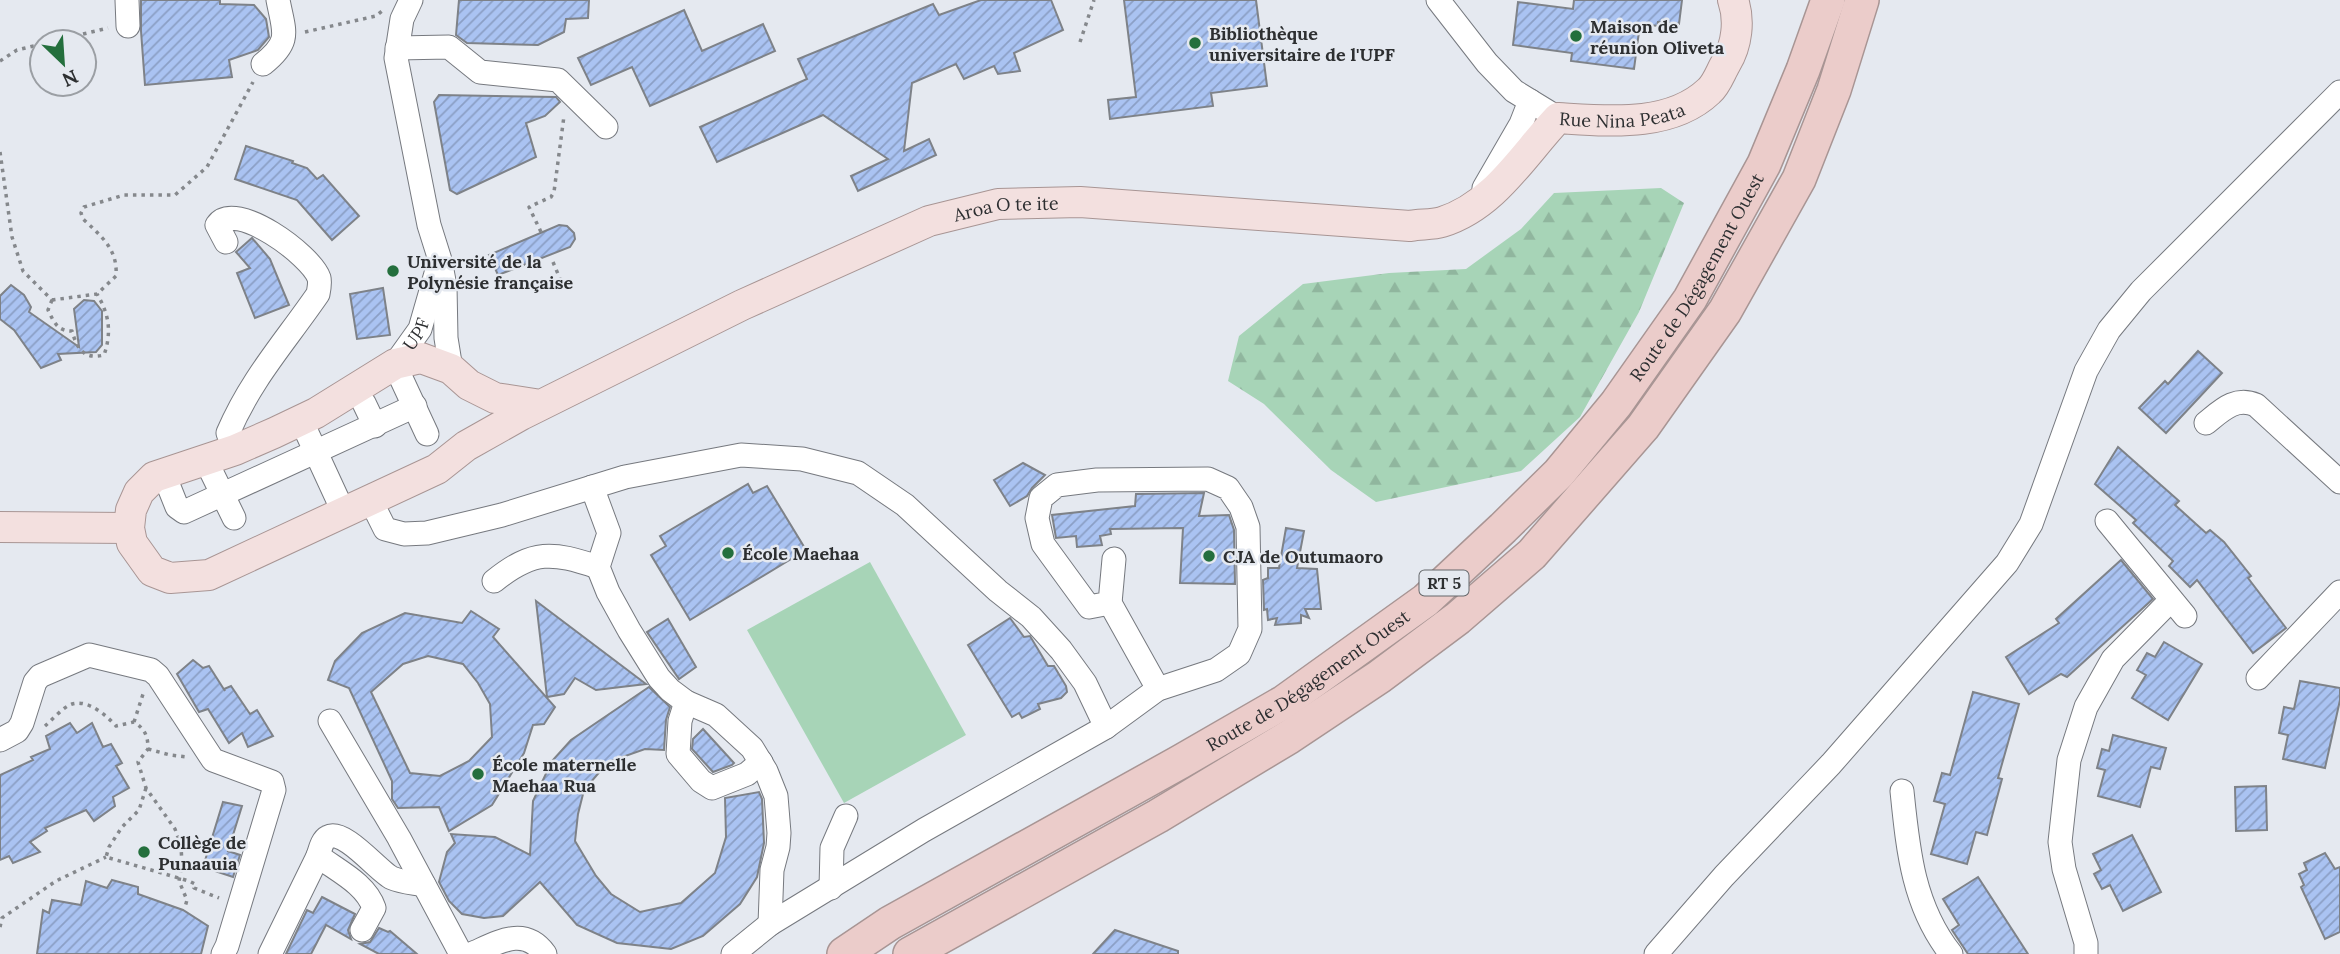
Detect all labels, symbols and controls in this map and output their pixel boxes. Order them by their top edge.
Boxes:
place label: Maison de réunion Oliveta [1590,15,1725,59]
place label: Bibliothèque universitaire de l'UPF [1209,22,1396,66]
north arrow [28,28,98,98]
marker: Maison de réunion Oliveta [1568,28,1584,44]
marker: Bibliothèque universitaire de l'UPF [1187,35,1203,51]
text: N [58,64,82,93]
street label: Rue Nina Peata [1558,97,1688,132]
street label: Route de Dégagement Ouest [1624,169,1768,386]
street label: Aroa O te ite [950,191,1059,226]
place label: Université de la Polynésie française [407,250,573,294]
marker: Université de la Polynésie française [385,263,401,279]
street label: UPF [397,315,434,355]
place label: École Maehaa [742,542,860,565]
marker: École Maehaa [720,545,736,561]
place label: CJA de Outumaoro [1223,545,1383,568]
marker: CJA de Outumaoro [1201,548,1217,564]
road number: RT 5 [1420,570,1468,596]
street label: Route de Dégagement Ouest [1202,604,1414,756]
place label: École maternelle Maehaa Rua [492,753,637,797]
marker: École maternelle Maehaa Rua [470,766,486,782]
place label: Collège de Punaauia [158,831,246,875]
marker: Collège de Punaauia [136,844,152,860]

